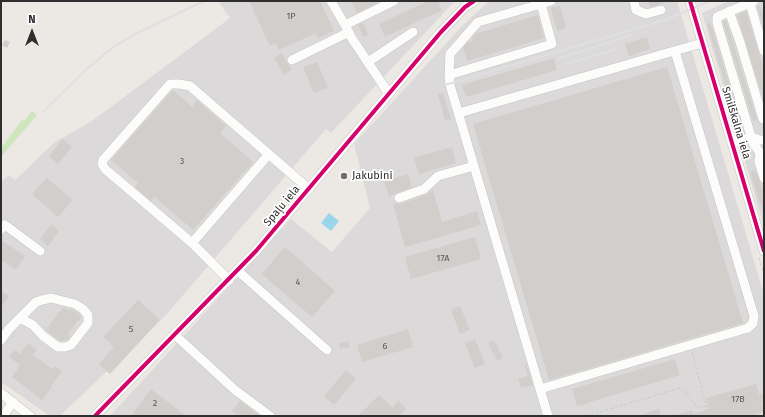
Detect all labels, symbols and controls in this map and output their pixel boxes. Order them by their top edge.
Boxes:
house number: 1P [286,11,296,21]
north arrow [12,12,52,52]
text: N [28,13,36,26]
street label: Smilškalna iela [719,85,753,161]
house number: 3 [180,156,184,166]
place label: Jakubini [352,169,392,183]
marker: Jakubini [339,171,349,181]
street label: Spaļu iela [261,183,303,229]
house number: 17A [437,253,449,263]
house number: 4 [296,277,300,287]
house number: 5 [129,324,133,334]
house number: 6 [383,341,387,351]
house number: 17B [731,394,745,404]
house number: 2 [153,398,157,408]

